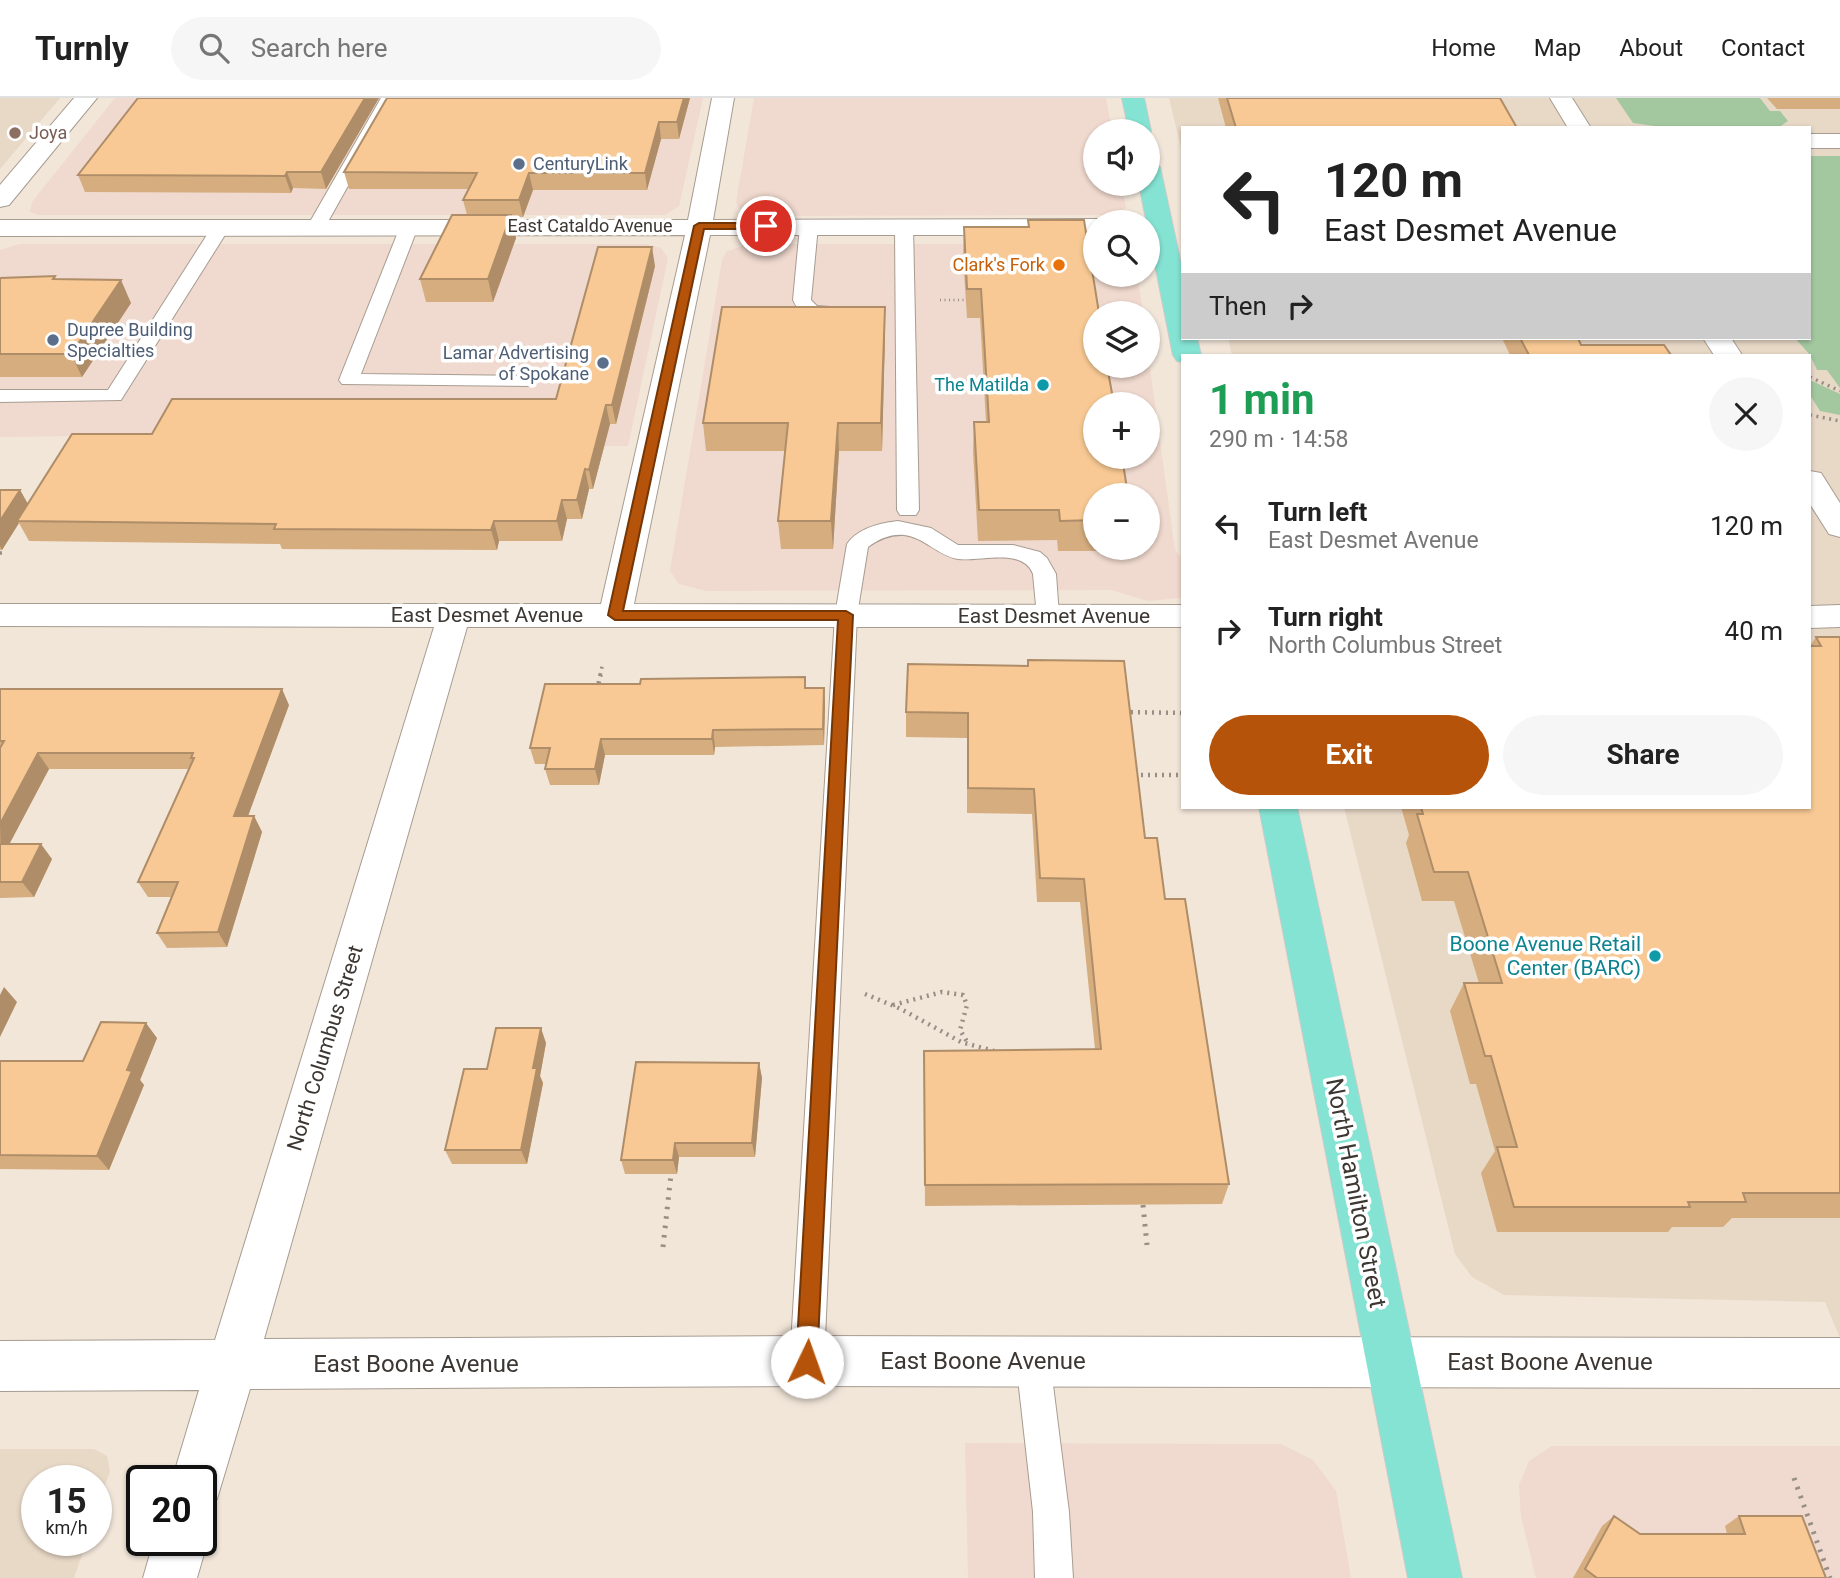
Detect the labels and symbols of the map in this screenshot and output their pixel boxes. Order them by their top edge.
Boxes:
place label: Joya [29,122,67,143]
marker: Joya [7,125,23,141]
place label: CenturyLink [533,153,629,174]
marker: CenturyLink [511,156,527,172]
pin [736,196,796,256]
street label: East Cataldo Avenue [508,215,672,236]
place label: Clark's Fork [952,254,1046,275]
marker: Clark's Fork [1051,257,1067,273]
place label: Dupree Building Specialties [67,319,193,361]
marker: Dupree Building Specialties [45,332,61,348]
place label: Lamar Advertising of Spokane [443,342,589,384]
marker: Lamar Advertising of Spokane [595,355,611,371]
place label: The Matilda [934,374,1029,395]
marker: The Matilda [1035,377,1051,393]
street label: East Desmet Avenue [391,603,583,627]
street label: East Desmet Avenue [958,604,1150,628]
place label: Boone Avenue Retail Center (BARC) [1450,932,1641,980]
street label: North Columbus Street [282,942,368,1154]
marker: Boone Avenue Retail Center (BARC) [1647,948,1663,964]
street label: North Hamilton Street [1320,1076,1392,1310]
position arrow [770,1325,844,1399]
street label: East Boone Avenue [880,1347,1086,1375]
street label: East Boone Avenue [1447,1348,1653,1376]
street label: East Boone Avenue [313,1350,519,1378]
speed limit sign: 20 [126,1465,217,1556]

